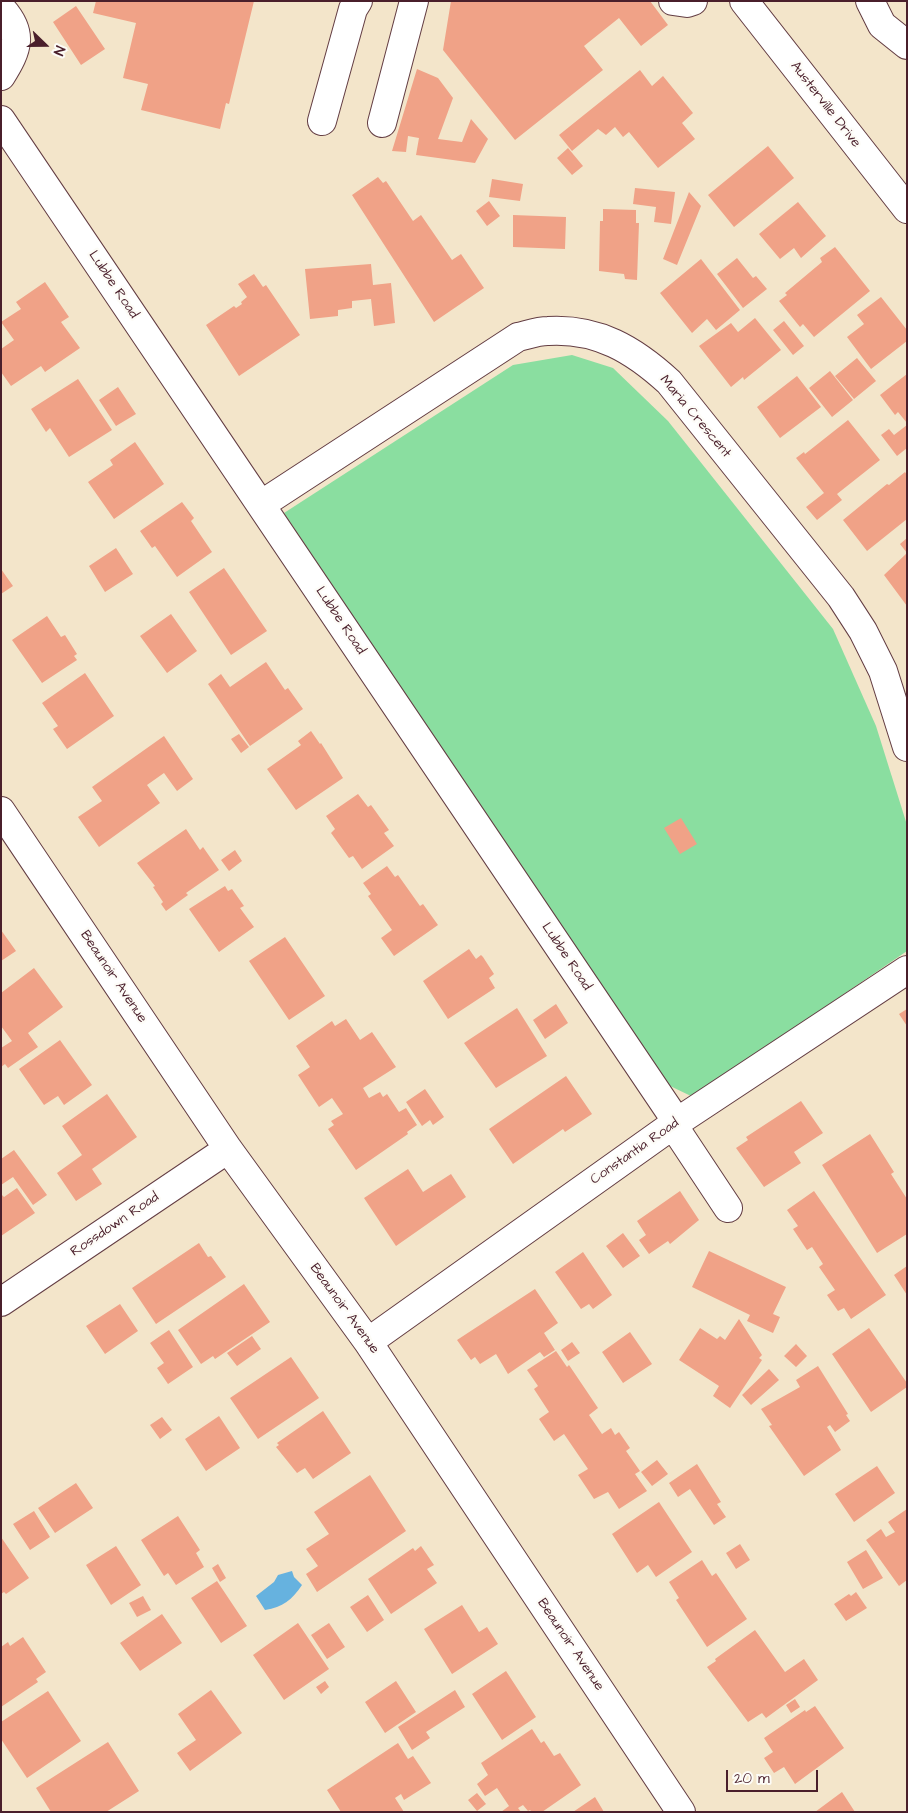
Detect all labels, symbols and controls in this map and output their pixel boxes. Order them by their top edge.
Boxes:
north arrow [20,20,70,70]
text: N [48,43,70,58]
street label: Austerville Drive [786,59,864,151]
street label: Lubbe Road [84,248,142,322]
street label: Maria Crescent [656,372,734,462]
street label: Lubbe Road [311,584,369,658]
street label: Lubbe Road [537,920,595,994]
street label: Beaunoir Avenue [76,928,150,1026]
street label: Constantia Road [587,1115,683,1189]
street label: Rossdown Road [68,1189,162,1261]
street label: Beaunoir Avenue [306,1261,382,1357]
street label: Beaunoir Avenue [533,1596,607,1694]
scale bar [728,1760,820,1792]
text: 20 m [734,1768,770,1789]

